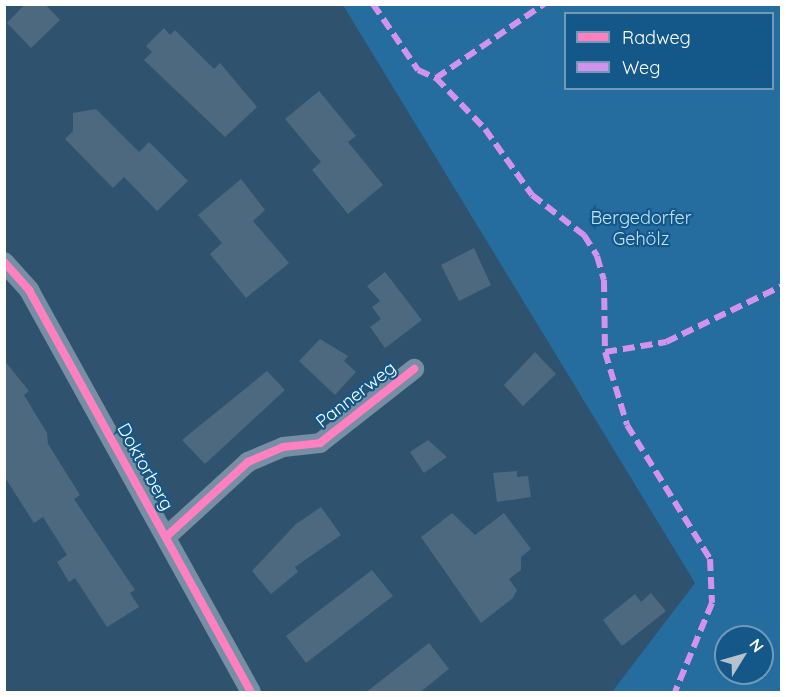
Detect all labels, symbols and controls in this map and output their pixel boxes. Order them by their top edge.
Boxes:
legend [564,12,774,90]
text: Radweg [622,26,691,49]
text: Weg [622,56,660,79]
park label: Bergedorfer Gehölz [590,208,692,250]
street label: Pannerweg [312,357,400,433]
street label: Doktorberg [112,420,178,514]
north arrow [714,625,774,685]
text: N [745,635,768,656]

